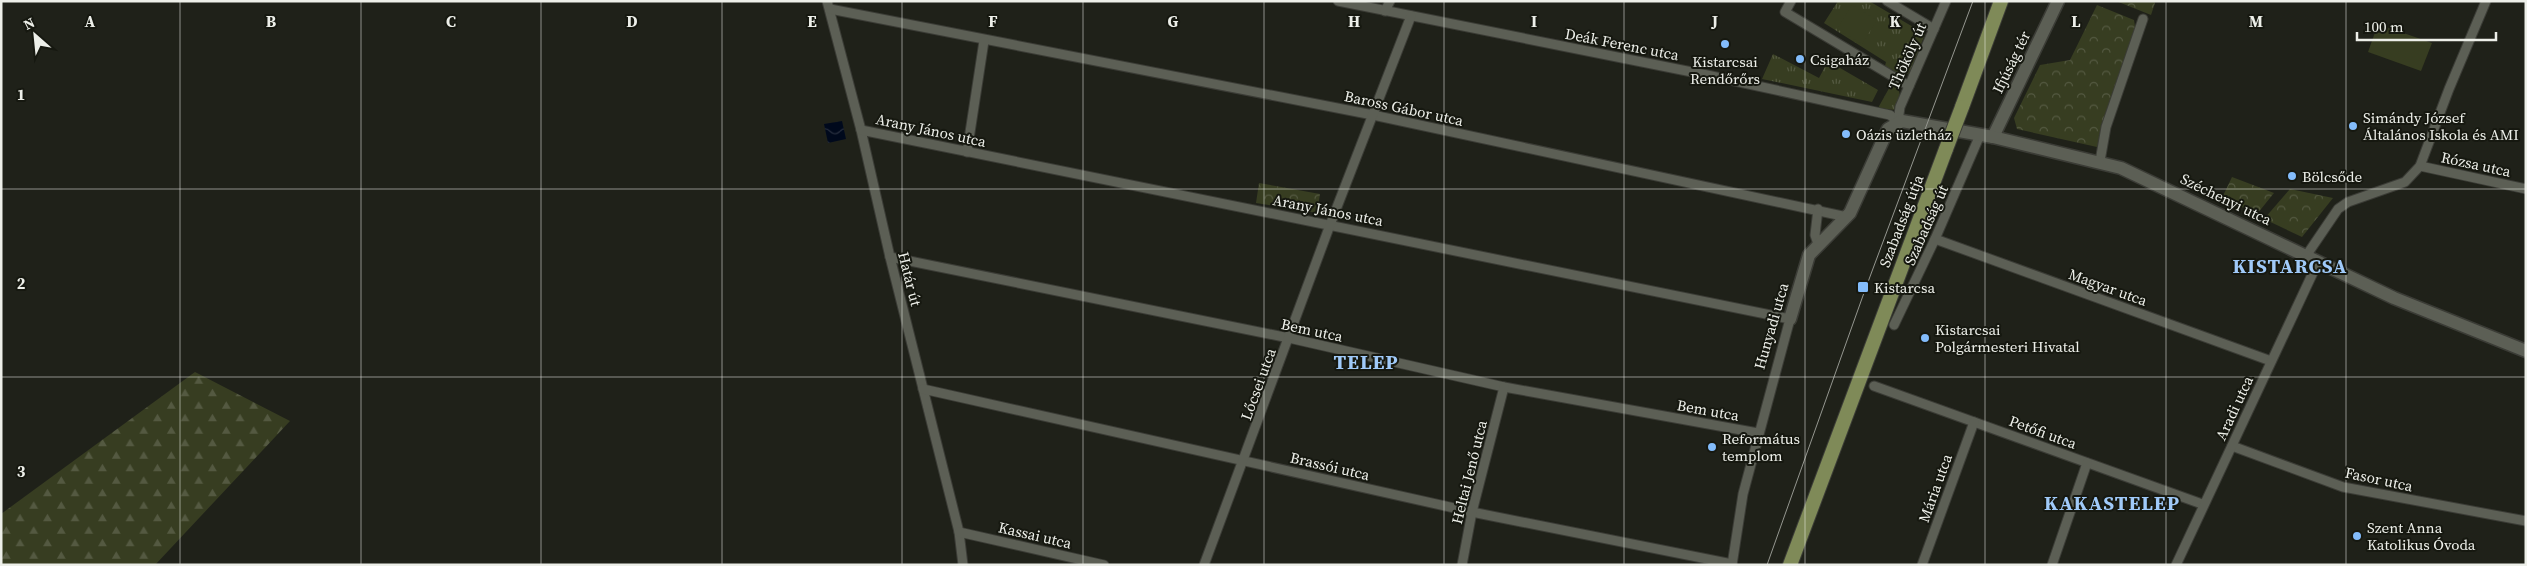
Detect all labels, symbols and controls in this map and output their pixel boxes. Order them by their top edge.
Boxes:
north arrow [10,10,60,60]
text: A [85,10,96,32]
text: B [266,10,277,32]
text: C [446,10,456,32]
text: D [626,10,638,32]
text: E [807,10,817,32]
text: F [988,10,998,32]
text: G [1168,10,1179,32]
text: H [1348,10,1360,32]
text: I [1531,10,1537,32]
text: J [1711,10,1718,32]
text: K [1889,10,1901,32]
text: L [2071,10,2081,32]
text: M [2249,10,2263,32]
scale bar [2357,10,2496,42]
text: N [20,12,38,35]
text: 100 m [2364,16,2404,37]
street label: Thököly út [1883,19,1931,93]
street label: Deák Ferenc utca [1563,23,1681,65]
street label: Ifjúság tér [1987,27,2035,97]
marker: Kistarcsai Rendőrőrs [1719,38,1731,50]
place label: Csigaház [1810,49,1869,70]
place label: Kistarcsai Rendőrőrs [1690,51,1760,89]
marker: Csigaház [1794,53,1806,65]
text: 1 [17,83,25,105]
street label: Baross Gábor utca [1343,85,1466,131]
place label: Simándy József Általános Iskola és AMI [2363,107,2519,145]
street label: Arany János utca [874,108,988,152]
marker: Simándy József Általános Iskola és AMI [2347,120,2359,132]
place label: Oázis üzletház [1856,124,1952,145]
marker: Oázis üzletház [1840,128,1852,140]
street label: Rózsa utca [2439,146,2513,182]
place label: Bölcsőde [2302,166,2363,187]
street label: Széchenyi utca [2177,168,2275,230]
marker: Bölcsőde [2286,170,2298,182]
street label: Szabadság útja [1875,172,1927,270]
street label: Szabadság út [1900,182,1952,268]
street label: Arany János utca [1271,189,1385,231]
street label: Határ út [893,250,927,308]
district label: KISTARCSA [2232,252,2348,280]
street label: Magyar utca [2066,263,2150,311]
text: 2 [17,272,26,294]
place label: Kistarcsa [1874,277,1935,298]
street label: Hunyadi utca [1749,280,1793,372]
marker: Kistarcsa [1856,280,1870,294]
street label: Bem utca [1279,313,1345,347]
place label: Kistarcsai Polgármesteri Hivatal [1935,319,2080,357]
marker: Kistarcsai Polgármesteri Hivatal [1919,332,1931,344]
street label: Lőcsei utca [1235,345,1281,423]
district label: TELEP [1333,348,1399,376]
street label: Aradi utca [2210,372,2258,444]
street label: Bem utca [1675,394,1741,426]
street label: Petőfi utca [2006,410,2080,454]
street label: Heltai Jenő utca [1446,418,1492,526]
place label: Református templom [1722,428,1800,466]
marker: Református templom [1706,441,1718,453]
street label: Brassói utca [1288,447,1372,485]
street label: Mária utca [1913,451,1957,525]
text: 3 [17,460,26,482]
street label: Fasor utca [2343,462,2415,497]
district label: KAKASTELEP [2044,489,2180,517]
street label: Kassai utca [996,516,1074,554]
place label: Szent Anna Katolikus Óvoda [2367,517,2476,555]
marker: Szent Anna Katolikus Óvoda [2351,530,2363,542]

